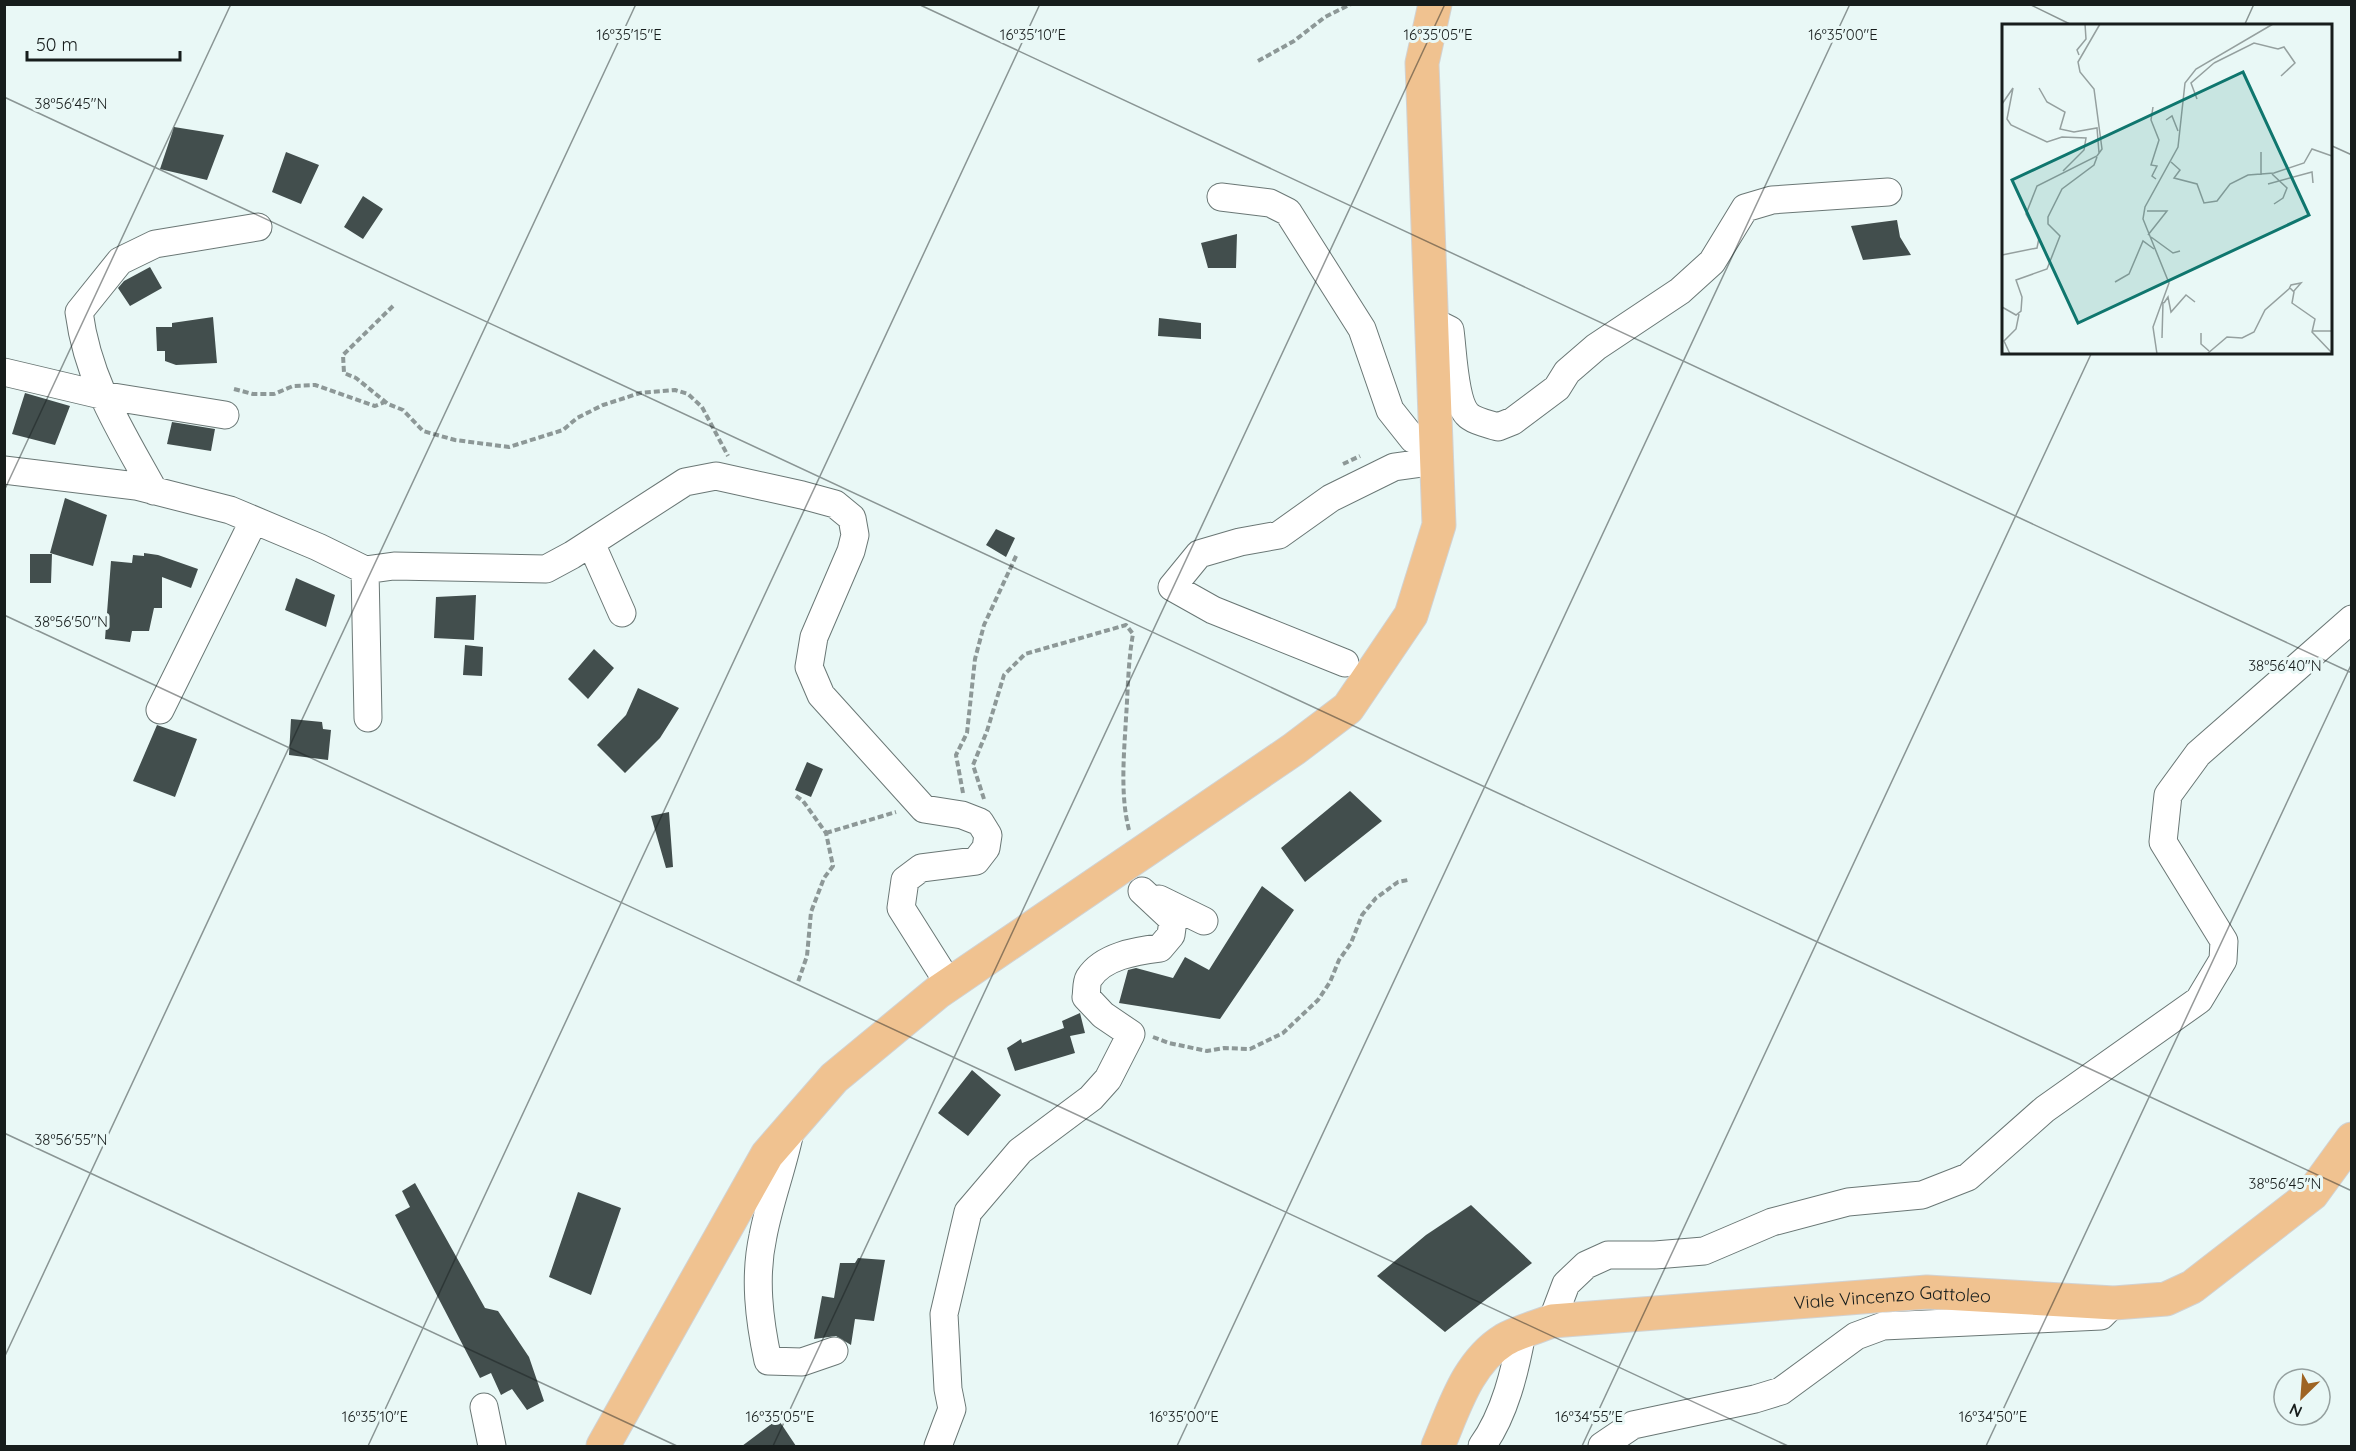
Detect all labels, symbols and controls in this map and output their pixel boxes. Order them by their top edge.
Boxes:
scale bar [27,24,180,62]
inset map [2002,24,2332,354]
text: 16°35'15"E [596,25,662,44]
text: 16°35'10"E [1000,25,1066,44]
text: 16°35'05"E [1404,25,1472,44]
text: 16°35'00"E [1808,25,1878,44]
text: 50 m [36,33,78,56]
text: 38°56'45"N [35,94,107,113]
text: 38°56'50"N [34,612,108,631]
text: 38°56'40"N [2248,656,2322,675]
text: 38°56'55"N [34,1130,108,1149]
text: 38°56'45"N [2249,1174,2321,1193]
street label: Viale Vincenzo Gattoleo [1793,1280,1992,1314]
north arrow [2272,1367,2332,1427]
text: N [2286,1399,2305,1422]
text: 16°35'10"E [342,1407,408,1426]
text: 16°35'05"E [746,1407,814,1426]
text: 16°35'00"E [1149,1407,1219,1426]
text: 16°34'55"E [1555,1407,1623,1426]
text: 16°34'50"E [1959,1407,2027,1426]

